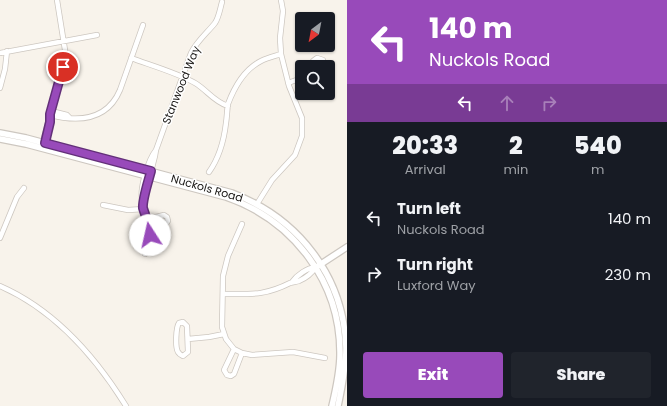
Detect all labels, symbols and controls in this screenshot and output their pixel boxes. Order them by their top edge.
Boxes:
text: 140 m [429,9,512,48]
north arrow [295,12,335,52]
map controls [295,12,335,100]
icon: left [363,16,415,68]
street label: Stanwood Way [158,43,204,126]
text: Nuckols Road [429,47,550,72]
pin [46,50,80,84]
icon: arrive [52,56,74,78]
button: search [295,60,335,100]
icon: left [454,92,476,114]
icon: ahead [496,92,518,114]
icon: right [538,92,560,114]
text: 20:33 [392,129,458,162]
text: 2 [509,129,523,162]
text: 540 [574,129,622,162]
text: Arrival [405,160,446,179]
text: min [503,160,528,179]
text: m [591,160,604,179]
street label: Nuckols Road [169,170,245,206]
text: Turn left [397,198,461,219]
icon: left [363,207,385,229]
text: 140 m [608,208,651,229]
position arrow [129,214,171,256]
text: Nuckols Road [397,220,485,239]
text: Turn right [397,254,473,275]
icon: right [363,263,385,285]
text: 230 m [605,264,651,285]
text: Luxford Way [397,276,476,295]
button: Exit [363,352,503,398]
button: Share [511,352,651,398]

